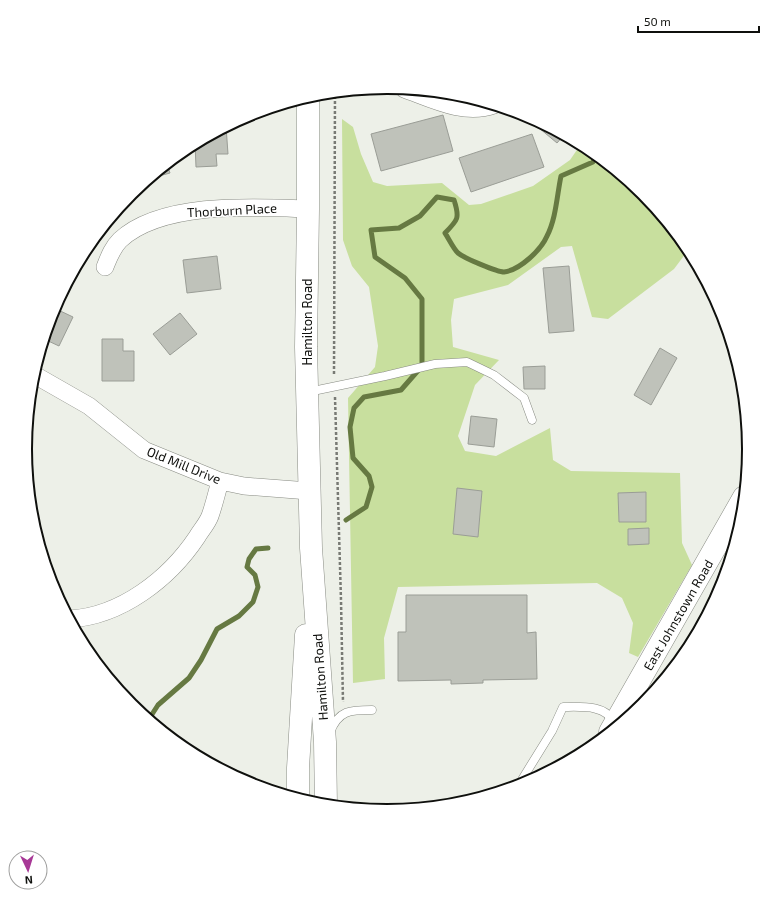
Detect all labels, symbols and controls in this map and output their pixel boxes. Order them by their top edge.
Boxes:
scale bar [638,8,759,34]
text: 50 m [644,14,671,28]
street label: Thorburn Place [187,200,277,220]
street label: Hamilton Road [299,279,315,365]
street label: Old Mill Drive [145,443,223,487]
street label: East Johnstown Road [640,557,716,673]
street label: Hamilton Road [309,633,331,721]
north arrow [8,850,48,890]
text: N [24,874,33,887]

